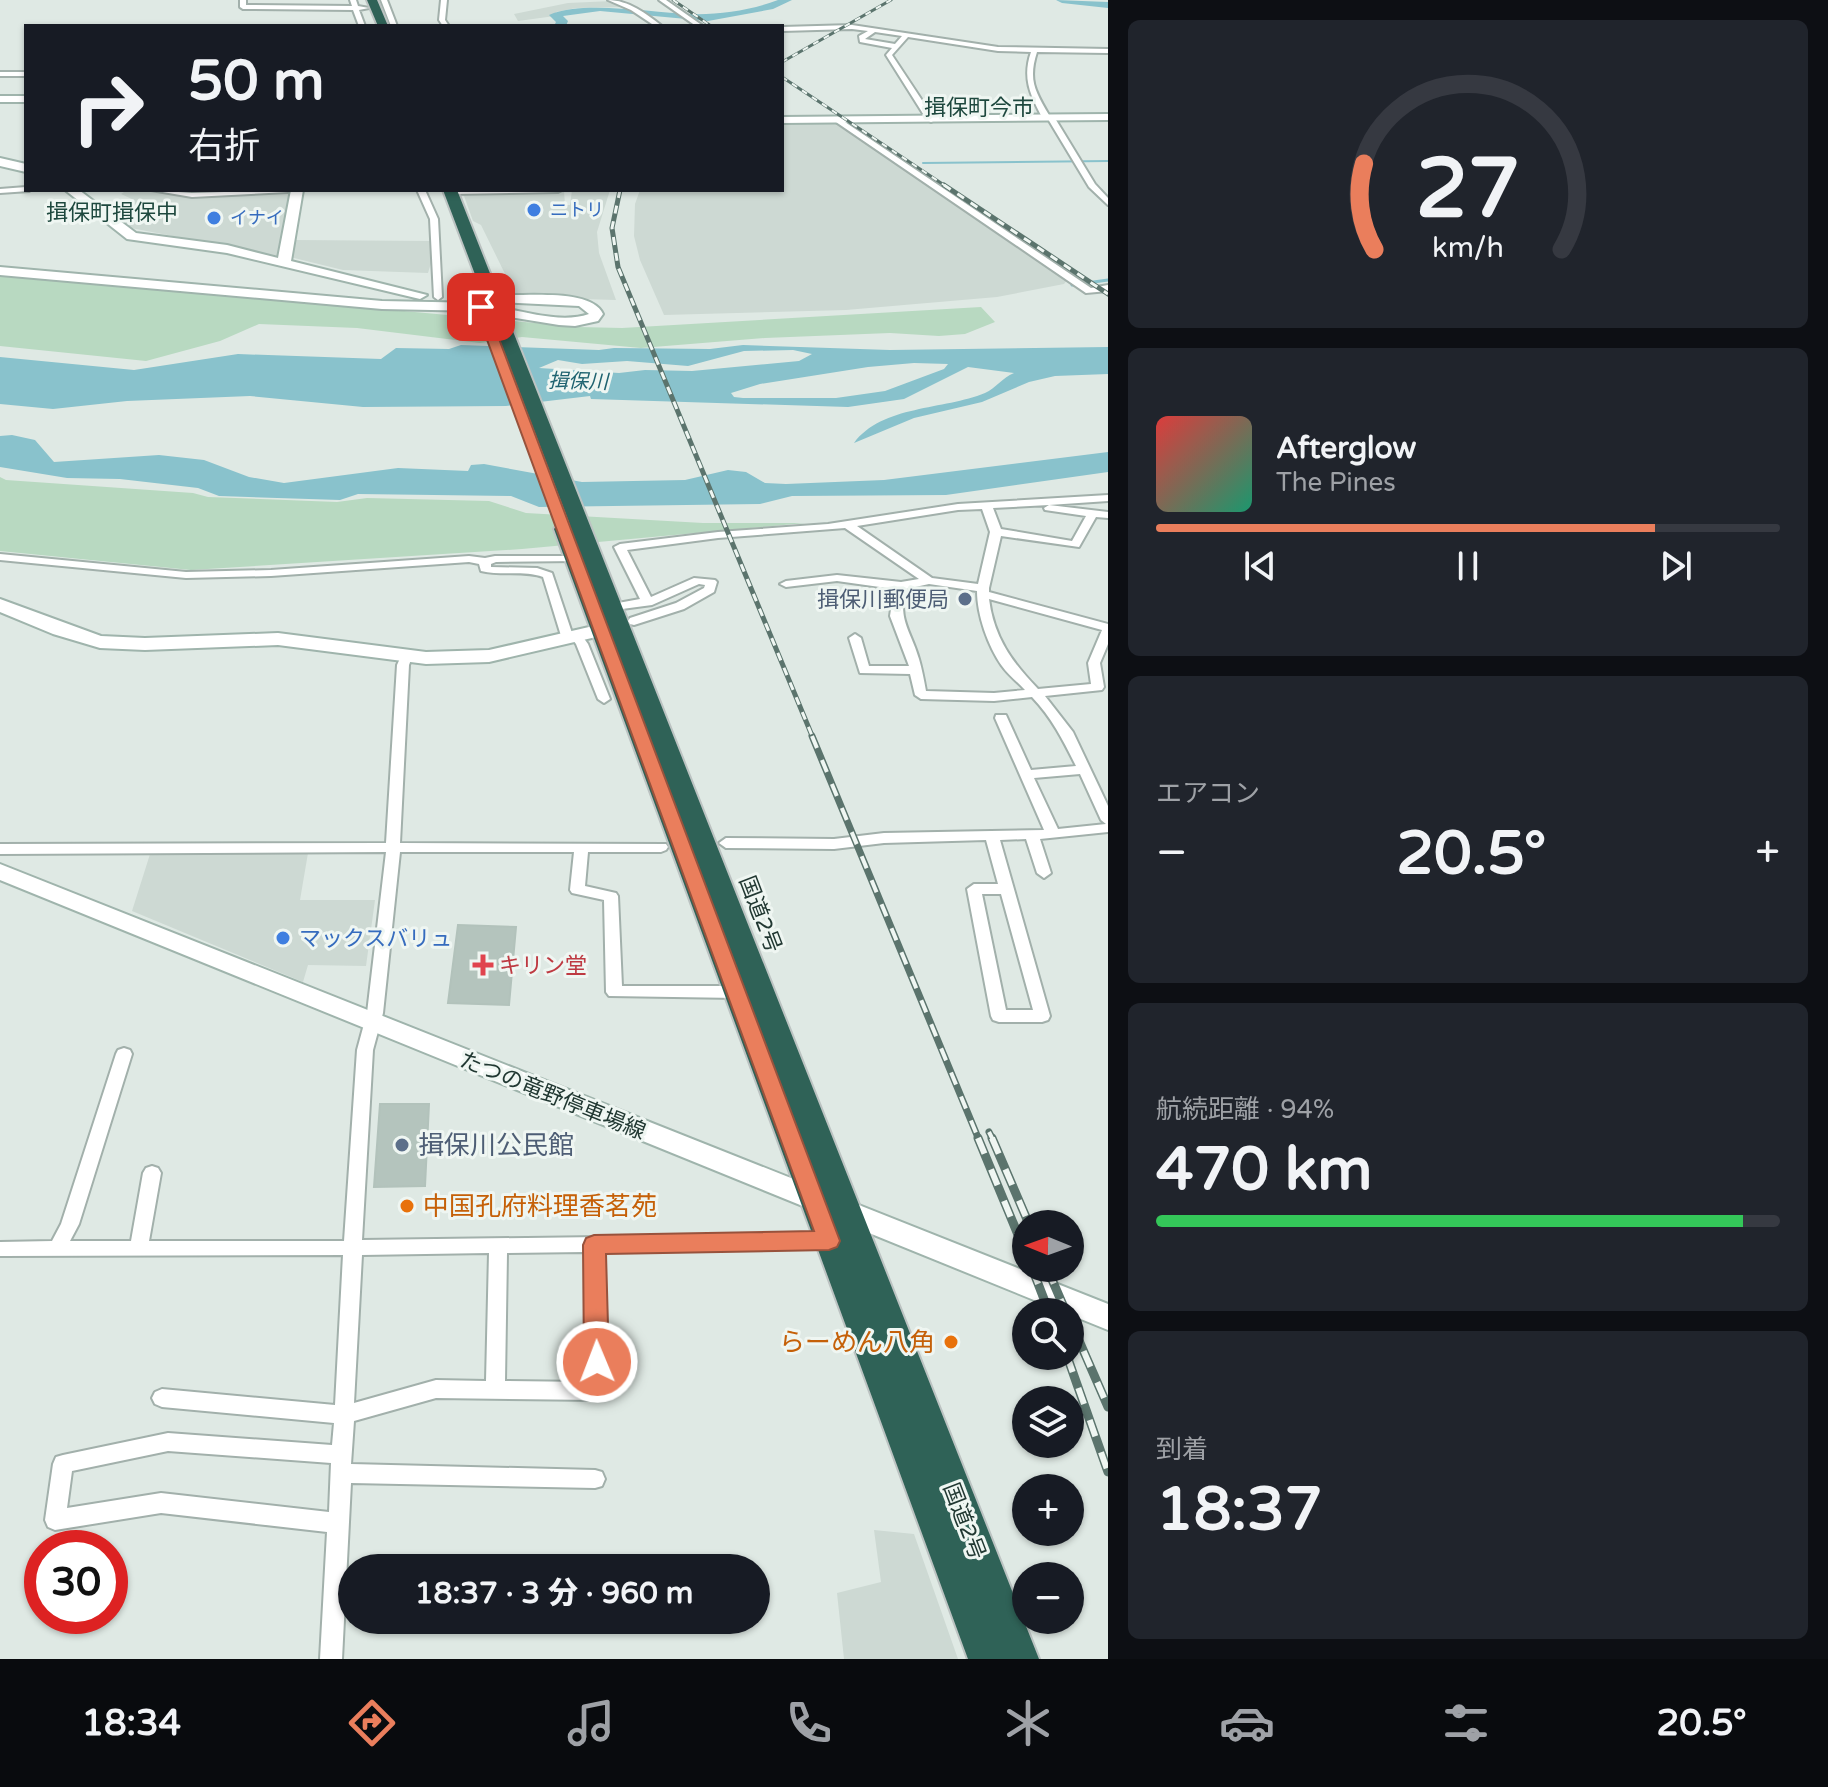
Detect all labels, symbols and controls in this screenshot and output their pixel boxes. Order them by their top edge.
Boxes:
text: 50 m [188,48,324,115]
icon: right [56,56,160,160]
district label: 揖保町今市 [924,95,1034,121]
text: 右折 [188,125,260,168]
text: 27 [1416,139,1520,239]
place label: ニトリ [550,199,604,221]
district label: 揖保町揖保中 [46,200,178,226]
marker: ニトリ [525,201,543,219]
place label: イナイ [230,207,284,229]
marker: イナイ [205,209,223,227]
text: km/h [1432,231,1504,265]
pin [447,273,515,341]
icon: arrive [459,285,503,329]
water label: 揖保川 [548,369,610,395]
text: Afterglow [1276,430,1416,467]
text: The Pines [1276,467,1396,498]
icon: previous [1238,544,1282,588]
icon: pause [1446,544,1490,588]
icon: next [1654,544,1698,588]
place label: 揖保川郵便局 [817,587,949,613]
marker: 揖保川郵便局 [956,590,974,608]
text: エアコン [1156,778,1260,809]
text: 20.5° [1396,818,1546,890]
text: − [1156,827,1187,880]
text: + [1755,827,1780,880]
street label: 国道2号 [734,872,787,956]
place label: マックスバリュ [299,926,452,952]
marker: マックスバリュ [274,929,292,947]
place label: キリン堂 [499,953,587,979]
marker: キリン堂 [474,956,492,974]
street label: たつの竜野停車場線 [456,1047,649,1145]
text: 航続距離 · 94% [1156,1094,1334,1125]
place label: 揖保川公民館 [418,1130,574,1161]
text: 470 km [1156,1134,1372,1206]
marker: 揖保川公民館 [393,1136,411,1154]
place label: 中国孔府料理香茗苑 [423,1191,657,1222]
marker: 中国孔府料理香茗苑 [398,1197,416,1215]
north arrow [1012,1210,1084,1282]
map controls [1012,1210,1084,1634]
button: search [1012,1298,1084,1370]
position arrow [555,1320,639,1404]
place label: らーめん八角 [779,1327,935,1358]
marker: らーめん八角 [942,1333,960,1351]
button: layers [1012,1386,1084,1458]
text: 到着 [1156,1434,1208,1465]
button: + [1012,1474,1084,1546]
text: 18:37 [1156,1474,1322,1546]
street label: 国道2号 [938,1479,991,1563]
speed limit sign: 30 [24,1530,128,1634]
button: − [1012,1562,1084,1634]
text: 18:37 · 3 分 · 960 m [415,1575,693,1612]
icon: directions [344,1695,400,1751]
icon: music [563,1695,619,1751]
icon: phone [781,1695,837,1751]
icon: climate [1000,1695,1056,1751]
icon: car [1219,1695,1275,1751]
icon: filters [1438,1695,1494,1751]
text: 18:34 [81,1702,181,1745]
text: 20.5° [1657,1702,1747,1745]

